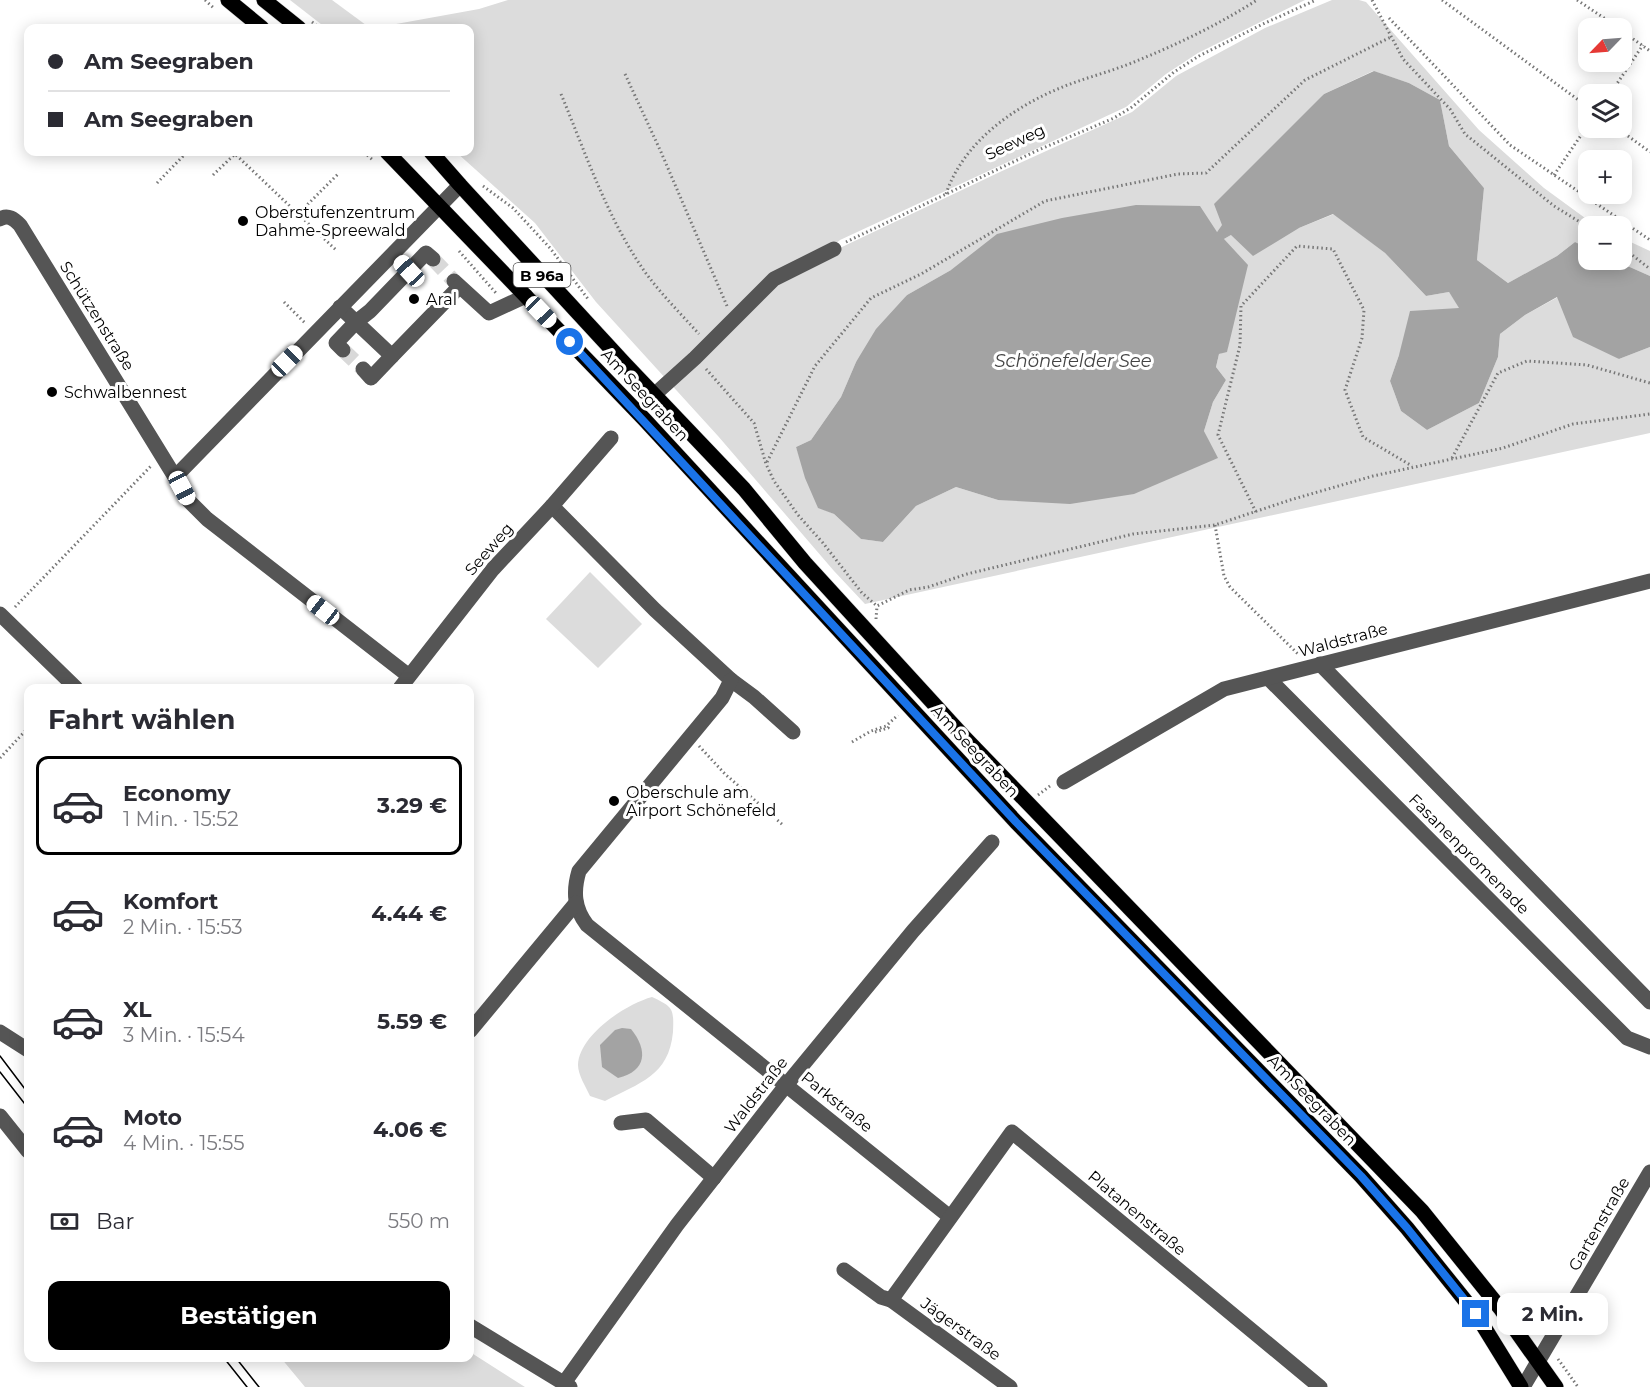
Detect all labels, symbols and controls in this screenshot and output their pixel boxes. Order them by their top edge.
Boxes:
north arrow [1578,18,1632,72]
map controls [1578,18,1632,270]
text: Am Seegraben [84,48,254,75]
button: layers [1578,84,1632,138]
text: Am Seegraben [84,106,254,133]
street label: Seeweg [982,120,1048,164]
button: + [1578,150,1632,204]
place label: Oberstufenzentrum Dahme-Spreewald [255,203,415,240]
marker: Oberstufenzentrum Dahme-Spreewald [236,214,250,228]
button: − [1578,216,1632,270]
car [390,252,428,290]
street label: Schützenstraße [56,258,138,374]
road number: B 96a [514,263,570,287]
place label: Aral [426,290,457,309]
marker: Aral [407,292,421,306]
car [522,293,560,331]
route start [556,328,583,355]
car [268,342,306,380]
street label: Am Seegraben [597,345,693,445]
water label: Schönefelder See [994,350,1152,372]
place label: Schwalbennest [64,383,187,402]
marker: Schwalbennest [45,385,59,399]
car [166,468,198,508]
street label: Seeweg [461,519,517,579]
car [303,592,343,628]
street label: Waldstraße [1296,619,1390,661]
street label: Am Seegraben [927,701,1023,801]
text: Fahrt wählen [48,703,235,736]
icon: car [51,779,105,833]
text: Economy [123,780,231,807]
place label: Oberschule am Airport Schönefeld [626,783,776,820]
street label: Fasanenpromenade [1405,790,1533,918]
text: 3.29 € [377,792,447,819]
marker: Oberschule am Airport Schönefeld [607,794,621,808]
text: 1 Min. · 15:52 [123,807,239,831]
icon: car [51,887,105,941]
text: Komfort [123,888,218,915]
text: 4.44 € [371,900,447,927]
text: 2 Min. · 15:53 [123,915,243,939]
icon: car [51,995,105,1049]
text: XL [123,996,152,1023]
text: 5.59 € [377,1008,447,1035]
text: 3 Min. · 15:54 [123,1023,245,1047]
street label: Am Seegraben [1264,1050,1360,1150]
street label: Waldstraße [720,1053,792,1137]
street label: Parkstraße [798,1068,876,1136]
icon: car [51,1103,105,1157]
text: Moto [123,1104,182,1131]
text: 4.06 € [373,1116,447,1143]
text: 4 Min. · 15:55 [123,1131,245,1155]
street label: Platanenstraße [1084,1167,1190,1259]
street label: Gartenstraße [1565,1174,1633,1274]
icon: cash [48,1205,81,1238]
text: Bar [96,1208,134,1235]
text: 550 m [388,1209,450,1233]
button: Bestätigen [48,1281,450,1350]
street label: Jägerstraße [916,1293,1005,1364]
callout: 2 Min. [1497,1293,1608,1335]
route end [1462,1300,1489,1327]
text: 2 Min. [1522,1302,1583,1326]

